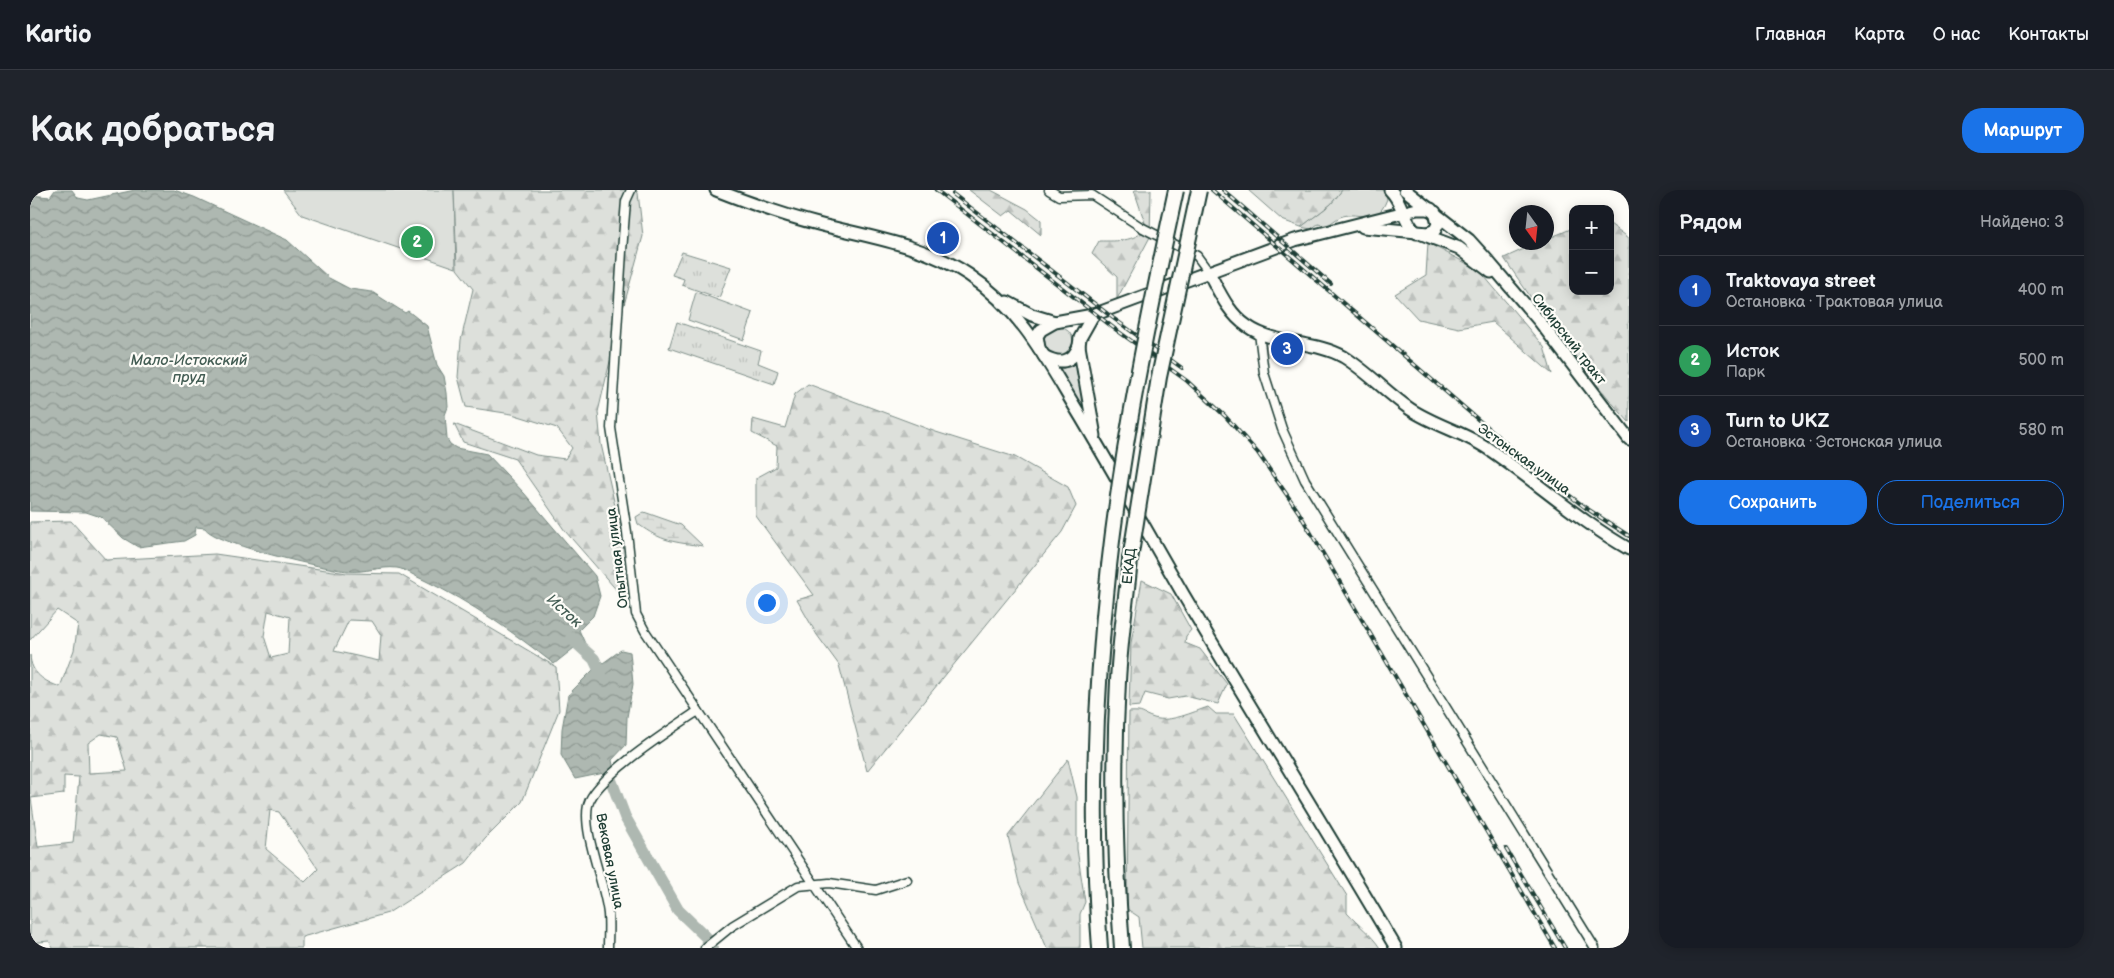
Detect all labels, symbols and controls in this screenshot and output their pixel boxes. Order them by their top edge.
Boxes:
text: Kartio [25,20,92,49]
text: Главная [1755,24,1826,45]
text: Карта [1854,24,1905,45]
text: О нас [1933,24,1980,45]
text: Контакты [2008,24,2089,45]
button: Маршрут [1962,108,2084,153]
text: Как добраться [30,109,276,152]
north arrow [1509,205,1554,250]
map controls [1569,205,1614,295]
button: + [1569,205,1614,250]
text: Рядом [1679,210,1742,235]
text: Найдено: 3 [1980,213,2064,232]
pin: 1 [927,219,959,257]
pin: 2 [401,223,433,261]
button: − [1569,250,1614,295]
text: Traktovaya street [1726,270,1876,293]
text: 1 [1692,281,1698,300]
text: 400 m [2018,281,2064,300]
street label: Сибирский тракт [1528,290,1610,388]
text: Остановка · Трактовая улица [1726,293,1943,312]
pin: 3 [1271,330,1303,368]
text: Исток [1726,340,1779,363]
water label: Мало-Истокский пруд [131,351,248,387]
text: 2 [1690,351,1700,370]
text: 500 m [2018,351,2064,370]
text: Парк [1726,363,1765,382]
text: Turn to UKZ [1726,410,1829,433]
street label: Эстонская улица [1474,420,1574,499]
text: 3 [1690,421,1700,440]
text: 580 m [2019,421,2064,440]
text: Остановка · Эстонская улица [1726,433,1942,452]
button: Сохранить [1679,480,1867,525]
button: Поделиться [1877,480,2064,525]
street label: Опытная улица [602,506,632,609]
street label: ЕКАД [1119,547,1139,585]
water label: Исток [542,590,586,633]
your location [754,590,780,616]
street label: Вековая улица [592,812,628,911]

